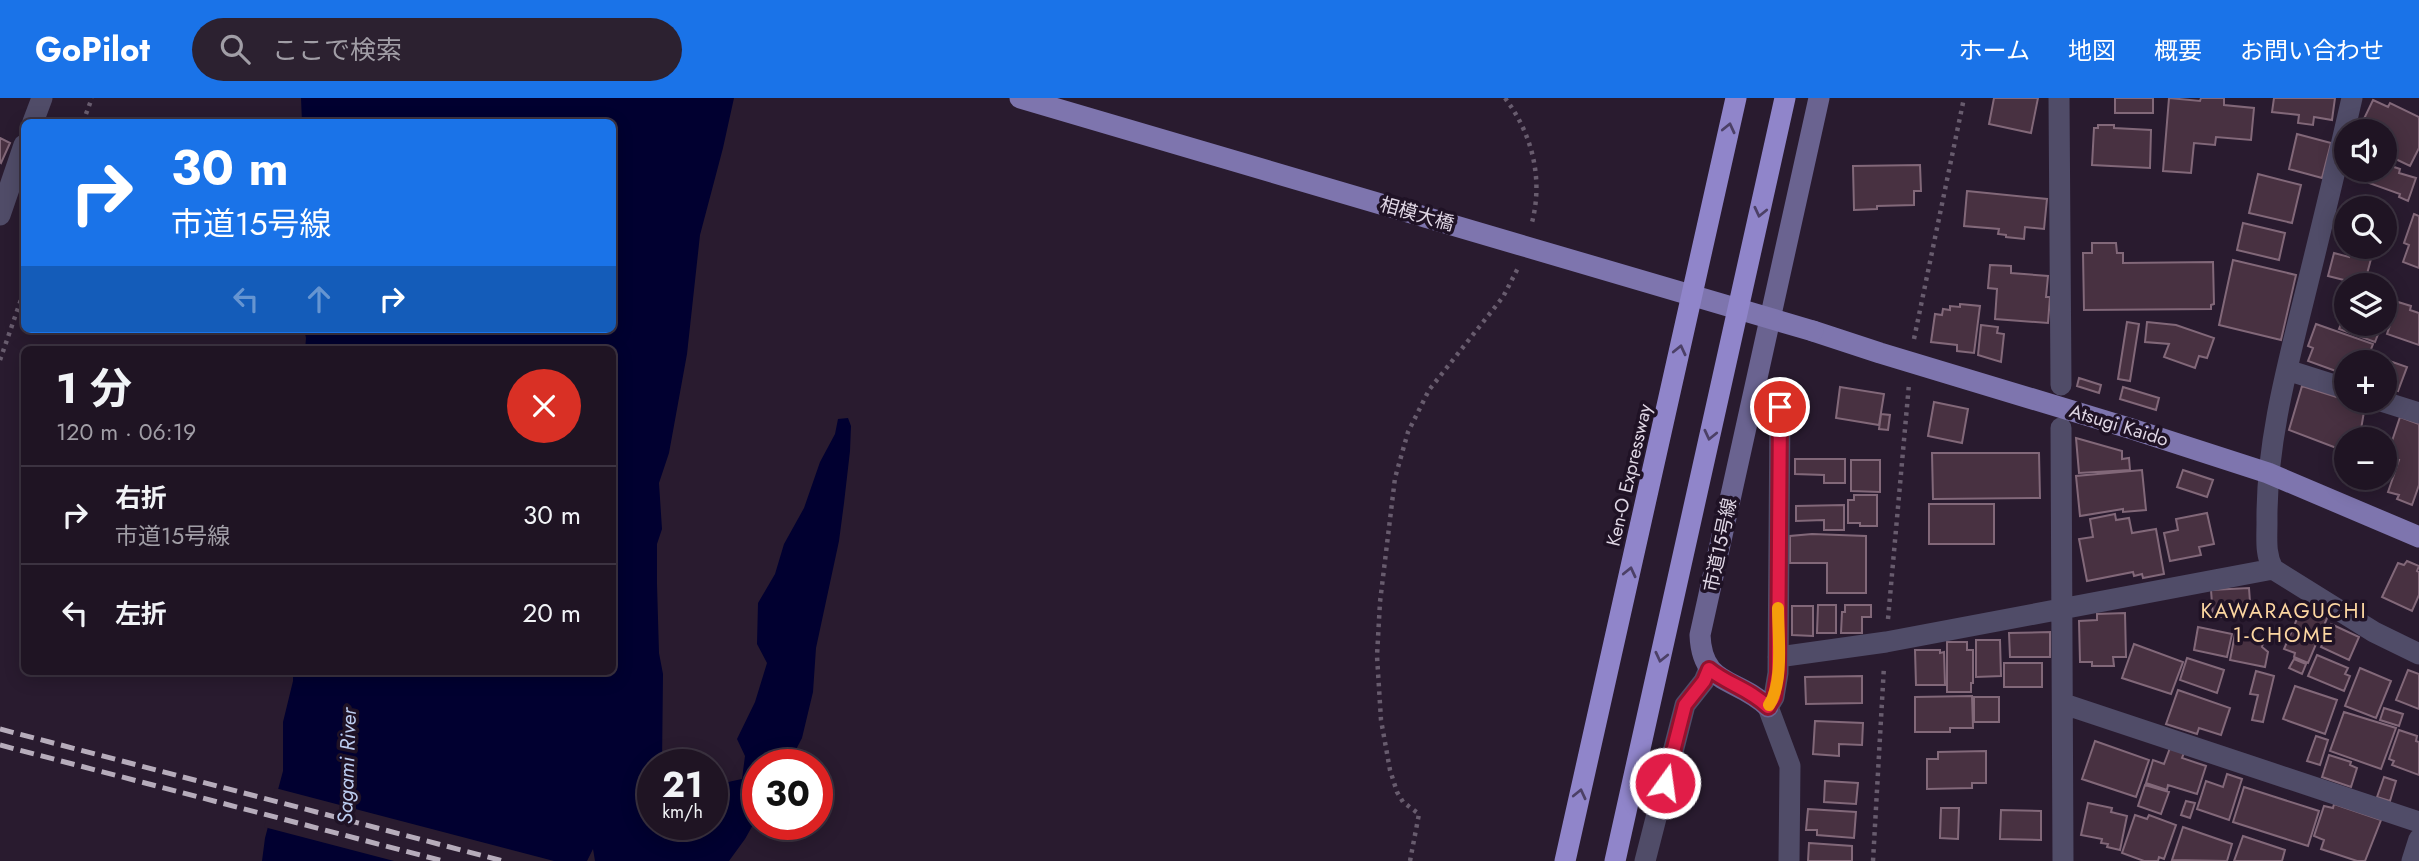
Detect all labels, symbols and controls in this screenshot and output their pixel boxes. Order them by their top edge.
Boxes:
search box [192,18,682,81]
text: GoPilot [35,26,150,73]
icon: search [216,30,254,68]
text: ここで検索 [272,31,402,69]
text: ホーム [1959,33,2030,68]
text: 地図 [2068,33,2116,68]
text: 概要 [2154,33,2202,68]
text: お問い合わせ [2240,33,2384,68]
map controls [2334,119,2397,490]
button: sound [2334,119,2397,182]
one-way arrow [1721,122,1736,134]
text: 30 m [171,133,289,203]
icon: right [56,147,147,238]
street label: 相模大橋 [1377,191,1457,237]
button: search [2334,196,2397,259]
text: 市道15号線 [171,201,331,247]
one-way arrow [1754,206,1768,218]
button: layers [2334,273,2397,336]
icon: left [227,280,265,318]
icon: ahead [300,280,338,318]
icon: right [373,280,411,318]
one-way arrow [1671,344,1686,356]
button: + [2334,350,2397,413]
text: 1 分 [56,358,132,419]
button: close [507,369,581,443]
pin [1750,377,1810,437]
icon: arrive [1761,388,1799,426]
street label: Atsugi Kaido [2066,397,2172,453]
street label: Ken-O Expressway [1599,400,1659,549]
text: 120 m · 06:19 [56,415,196,449]
button: − [2334,427,2397,490]
one-way arrow [1704,428,1719,440]
text: 右折 [115,479,167,517]
icon: right [56,496,94,534]
text: 30 m [523,496,581,534]
street label: 市道15号線 [1697,496,1743,594]
text: 市道15号線 [115,519,230,553]
one-way arrow [1622,566,1636,578]
icon: left [56,594,94,632]
text: 20 m [523,594,581,632]
text: 左折 [115,595,167,633]
district label: KAWARAGUCHI 1-CHOME [2200,596,2368,650]
one-way arrow [1655,651,1669,663]
water label: Sagami River [330,706,364,825]
position arrow [1628,746,1702,820]
speed limit sign: 30 [742,749,833,840]
text: 21 [662,760,703,810]
one-way arrow [1572,788,1587,800]
text: km/h [662,799,703,825]

